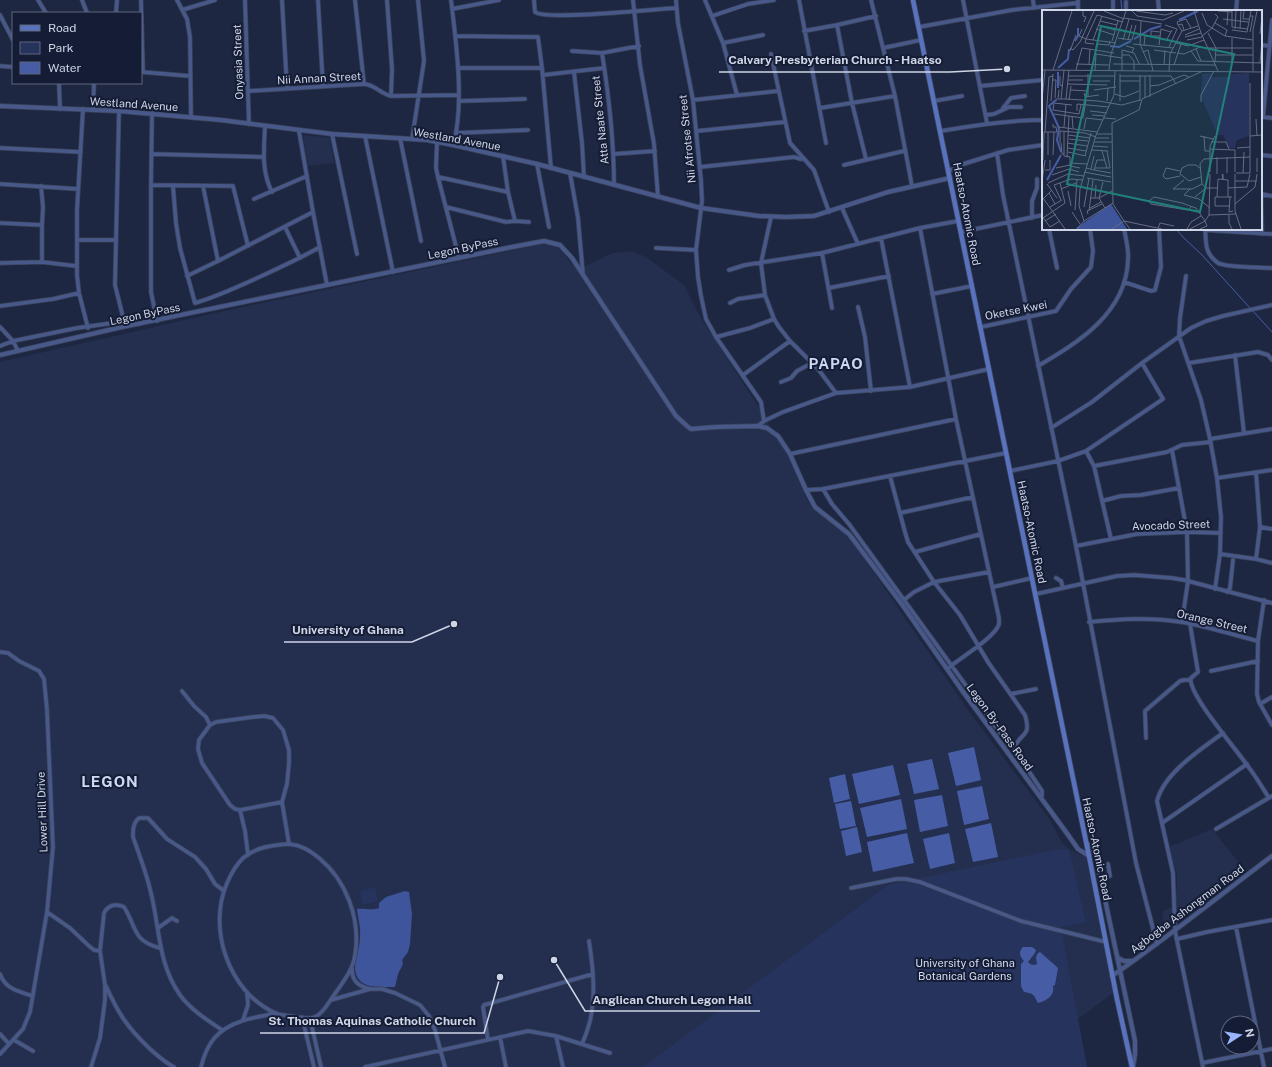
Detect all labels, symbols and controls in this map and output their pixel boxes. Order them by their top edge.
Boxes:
inset map [1042,10,1262,230]
legend [12,12,142,84]
text: Road [48,21,76,35]
street label: Onyasia Street [231,24,245,100]
text: Park [48,41,74,55]
callout: Calvary Presbyterian Church - Haatso [719,48,950,72]
text: Calvary Presbyterian Church - Haatso [728,53,942,67]
text: Water [48,61,82,75]
street label: Nii Annan Street [277,70,361,86]
street label: Atta Naate Street [589,75,611,165]
street label: Nii Afrotse Street [676,94,698,184]
street label: Westland Avenue [89,95,179,113]
street label: Westland Avenue [412,125,502,153]
street label: Haatso-Atomic Road [951,161,983,267]
street label: Legon ByPass [427,235,500,261]
street label: Oketse Kwei [984,298,1048,322]
street label: Legon ByPass [109,301,182,327]
district label: PAPAO [808,355,864,372]
street label: Haatso-Atomic Road [1015,480,1049,584]
street label: Avocado Street [1132,518,1210,532]
street label: Orange Street [1175,607,1249,635]
callout: University of Ghana [284,618,412,642]
text: University of Ghana [292,623,404,637]
street label: Legon By-Pass Road [964,681,1036,773]
street label: Lower Hill Drive [35,771,49,853]
district label: LEGON [81,773,139,790]
street label: Haatso-Atomic Road [1080,797,1114,901]
street label: Agbogba Ashongman Road [1128,862,1246,956]
park label: University of Ghana Botanical Gardens [915,957,1015,982]
callout: Anglican Church Legon Hall [585,987,760,1011]
text: Anglican Church Legon Hall [592,993,752,1007]
callout: St. Thomas Aquinas Catholic Church [260,1009,484,1033]
text: St. Thomas Aquinas Catholic Church [268,1014,476,1028]
north arrow [1220,1015,1260,1055]
text: N [1243,1027,1257,1038]

